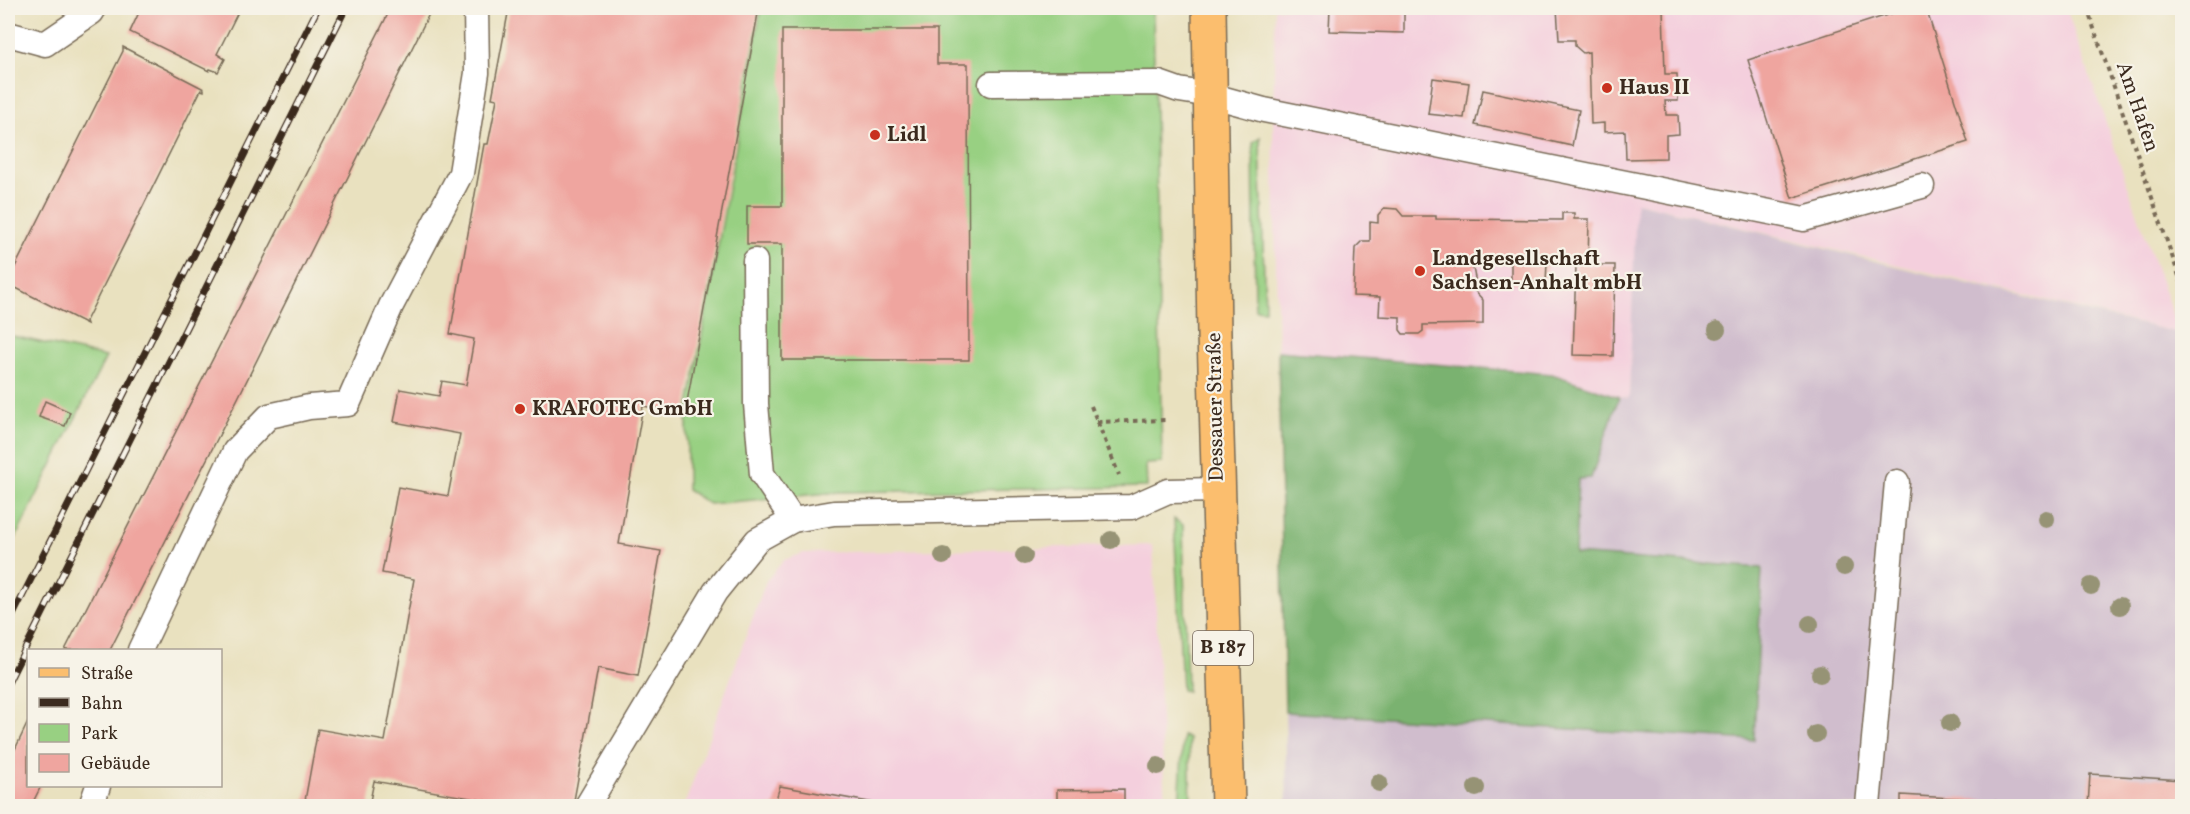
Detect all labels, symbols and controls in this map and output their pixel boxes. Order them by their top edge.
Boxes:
street label: Am Hafen [2108,58,2166,156]
place label: Haus II [1619,74,1689,103]
marker: Haus II [1600,81,1614,95]
place label: Lidl [887,121,927,150]
marker: Lidl [868,128,882,142]
place label: Landgesellschaft Sachsen-Anhalt mbH [1432,245,1642,298]
marker: Landgesellschaft Sachsen-Anhalt mbH [1413,264,1427,278]
street label: Dessauer Straße [1200,332,1232,482]
place label: KRAFOTEC GmbH [532,395,713,424]
marker: KRAFOTEC GmbH [513,402,527,416]
road number: B 187 [1193,631,1253,665]
legend [27,649,222,787]
text: Straße [81,662,133,687]
text: Bahn [81,692,123,717]
text: Park [81,722,118,747]
text: Gebäude [81,752,150,777]

